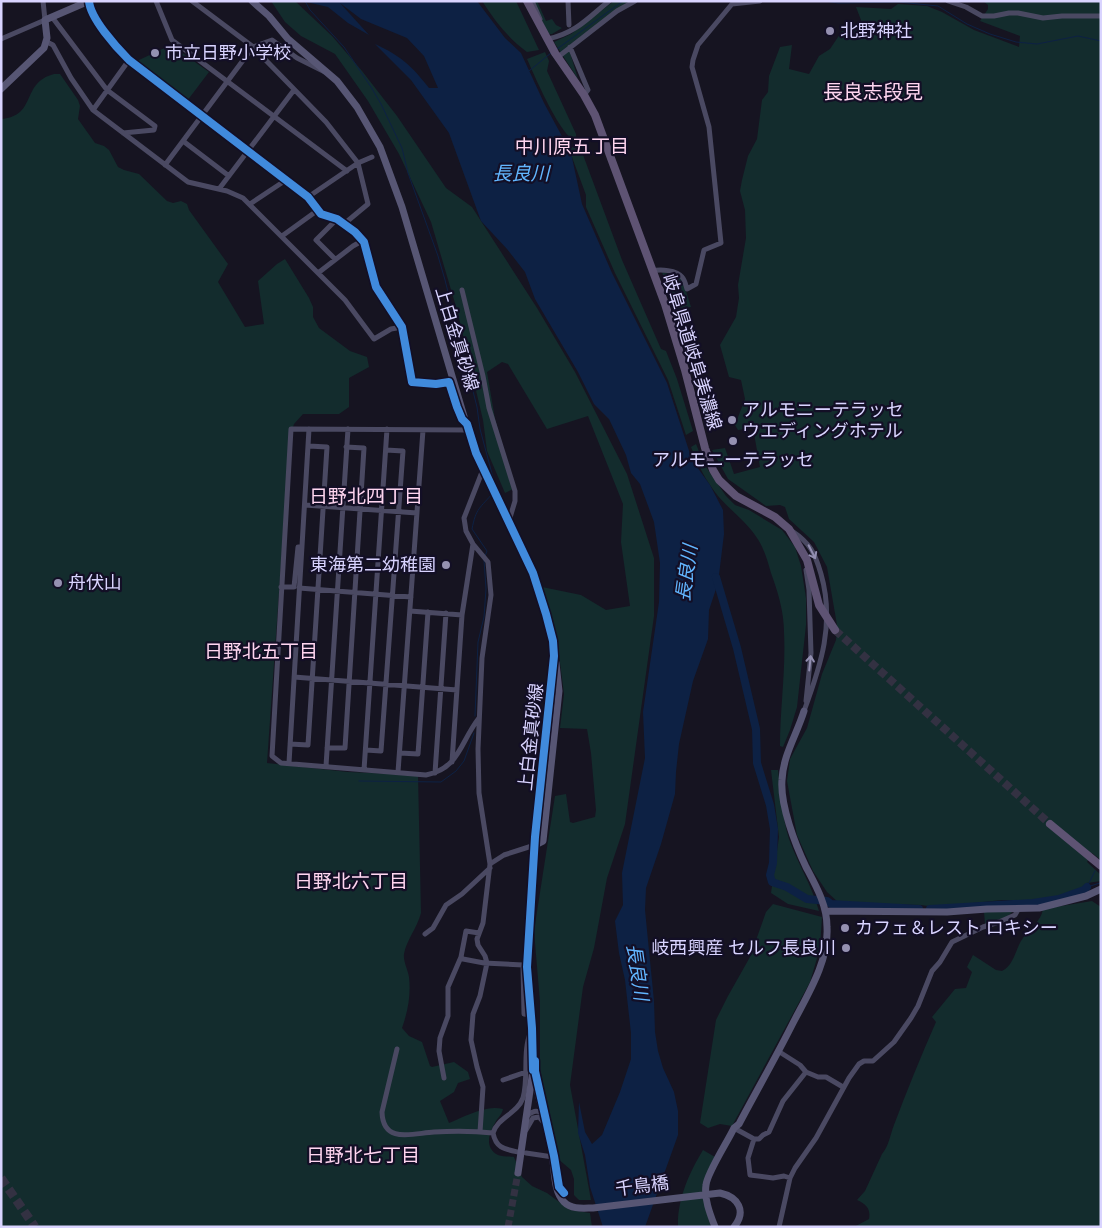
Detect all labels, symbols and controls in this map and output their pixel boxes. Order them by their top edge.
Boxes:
place label: 北野神社 [840,19,912,43]
marker: 北野神社 [824,25,836,37]
place label: 市立日野小学校 [165,41,291,65]
marker: 市立日野小学校 [149,47,161,59]
district label: 長良志段見 [823,79,923,105]
district label: 中川原五丁目 [515,134,629,159]
water label: 長良川 [492,161,551,186]
street label: 岐阜県道岐阜美濃線 [657,271,727,433]
street label: 上白金真砂線 [430,284,484,394]
place label: アルモニーテラッセ ウエディングホテル [742,398,904,443]
marker: アルモニーテラッセ ウエディングホテル [726,414,738,426]
marker: アルモニーテラッセ [727,435,739,447]
place label: アルモニーテラッセ [652,448,814,472]
district label: 日野北四丁目 [309,484,423,509]
water label: 長良川 [670,541,703,603]
one-way arrow [808,544,817,559]
place label: 東海第二幼稚園 [310,553,436,577]
marker: 東海第二幼稚園 [440,559,452,571]
place label: 舟伏山 [68,571,122,595]
marker: 舟伏山 [52,577,64,589]
district label: 日野北五丁目 [204,639,318,664]
one-way arrow [805,655,815,671]
street label: 上白金真砂線 [513,682,549,792]
district label: 日野北六丁目 [294,869,408,894]
place label: カフェ＆レスト ロキシー [855,916,1058,940]
marker: カフェ＆レスト ロキシー [839,922,851,934]
place label: 岐西興産 セルフ長良川 [651,936,836,960]
water label: 長良川 [621,942,654,1004]
marker: 岐西興産 セルフ長良川 [840,942,852,954]
district label: 日野北七丁目 [306,1143,420,1168]
street label: 千鳥橋 [614,1171,670,1201]

